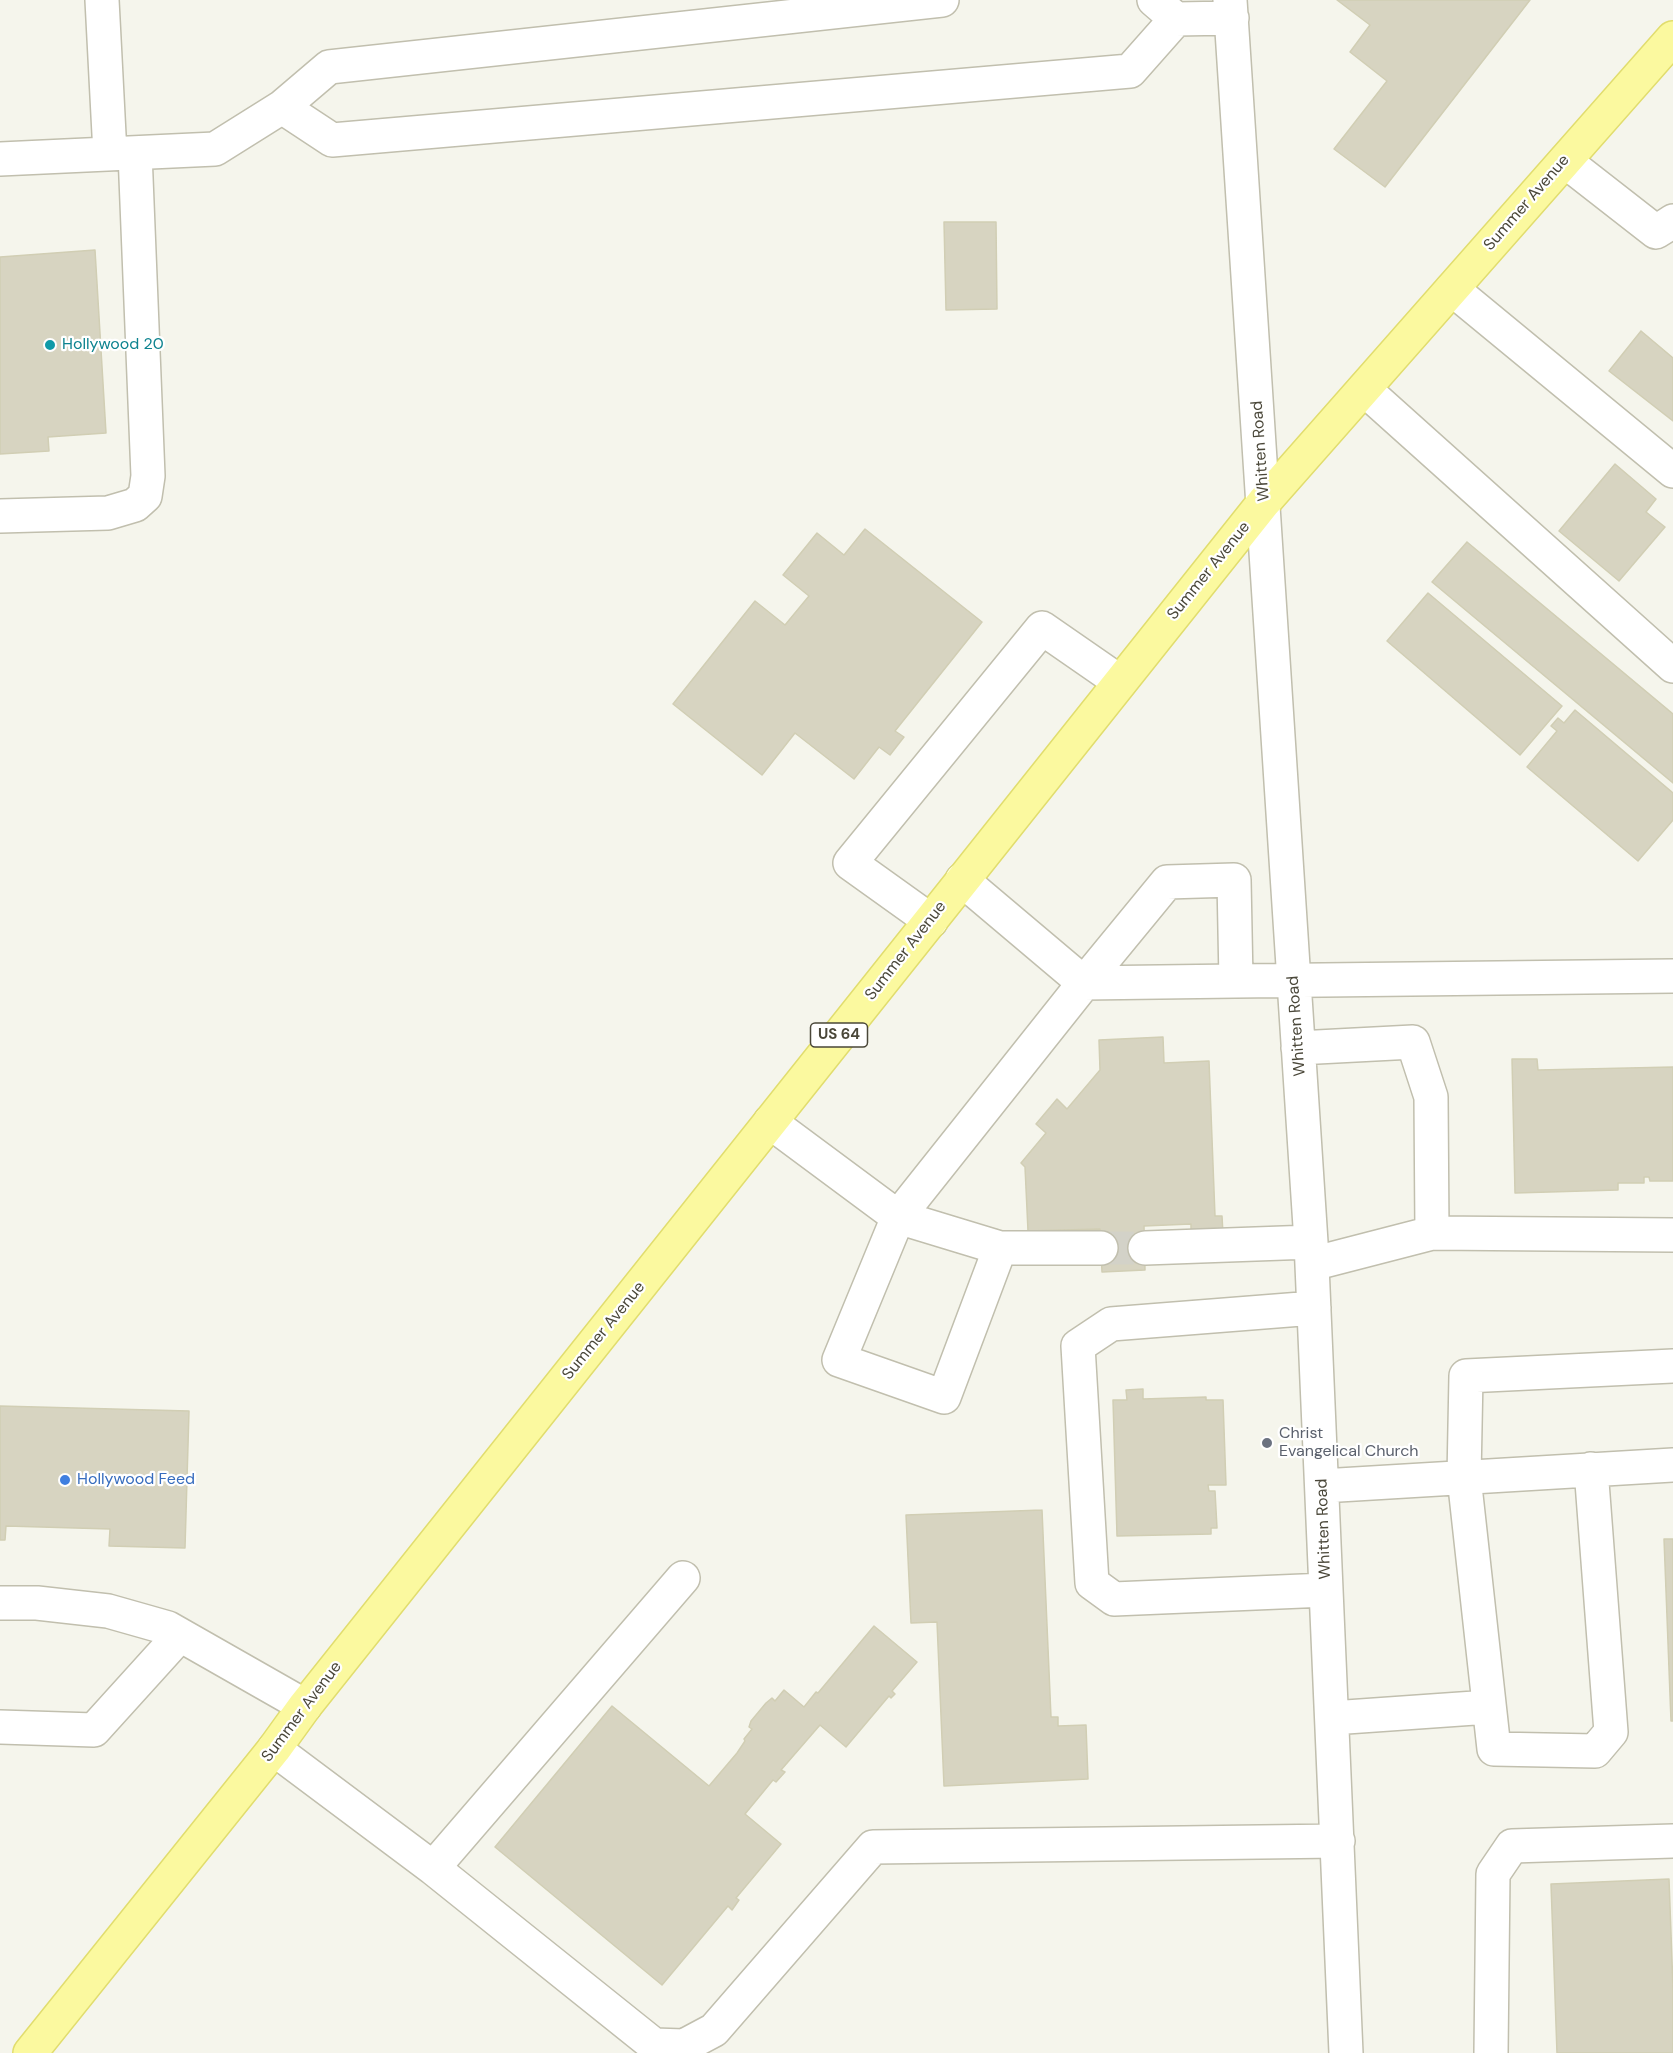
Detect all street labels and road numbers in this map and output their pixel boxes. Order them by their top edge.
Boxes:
street label: Summer Avenue [1480,151,1574,255]
street label: Whitten Road [1248,400,1274,502]
street label: Summer Avenue [1164,518,1254,624]
street label: Summer Avenue [861,898,951,1004]
street label: Whitten Road [1284,975,1310,1077]
road number: US 64 [810,1023,868,1047]
street label: Summer Avenue [559,1278,649,1384]
street label: Whitten Road [1313,1478,1335,1580]
street label: Summer Avenue [258,1658,346,1766]

